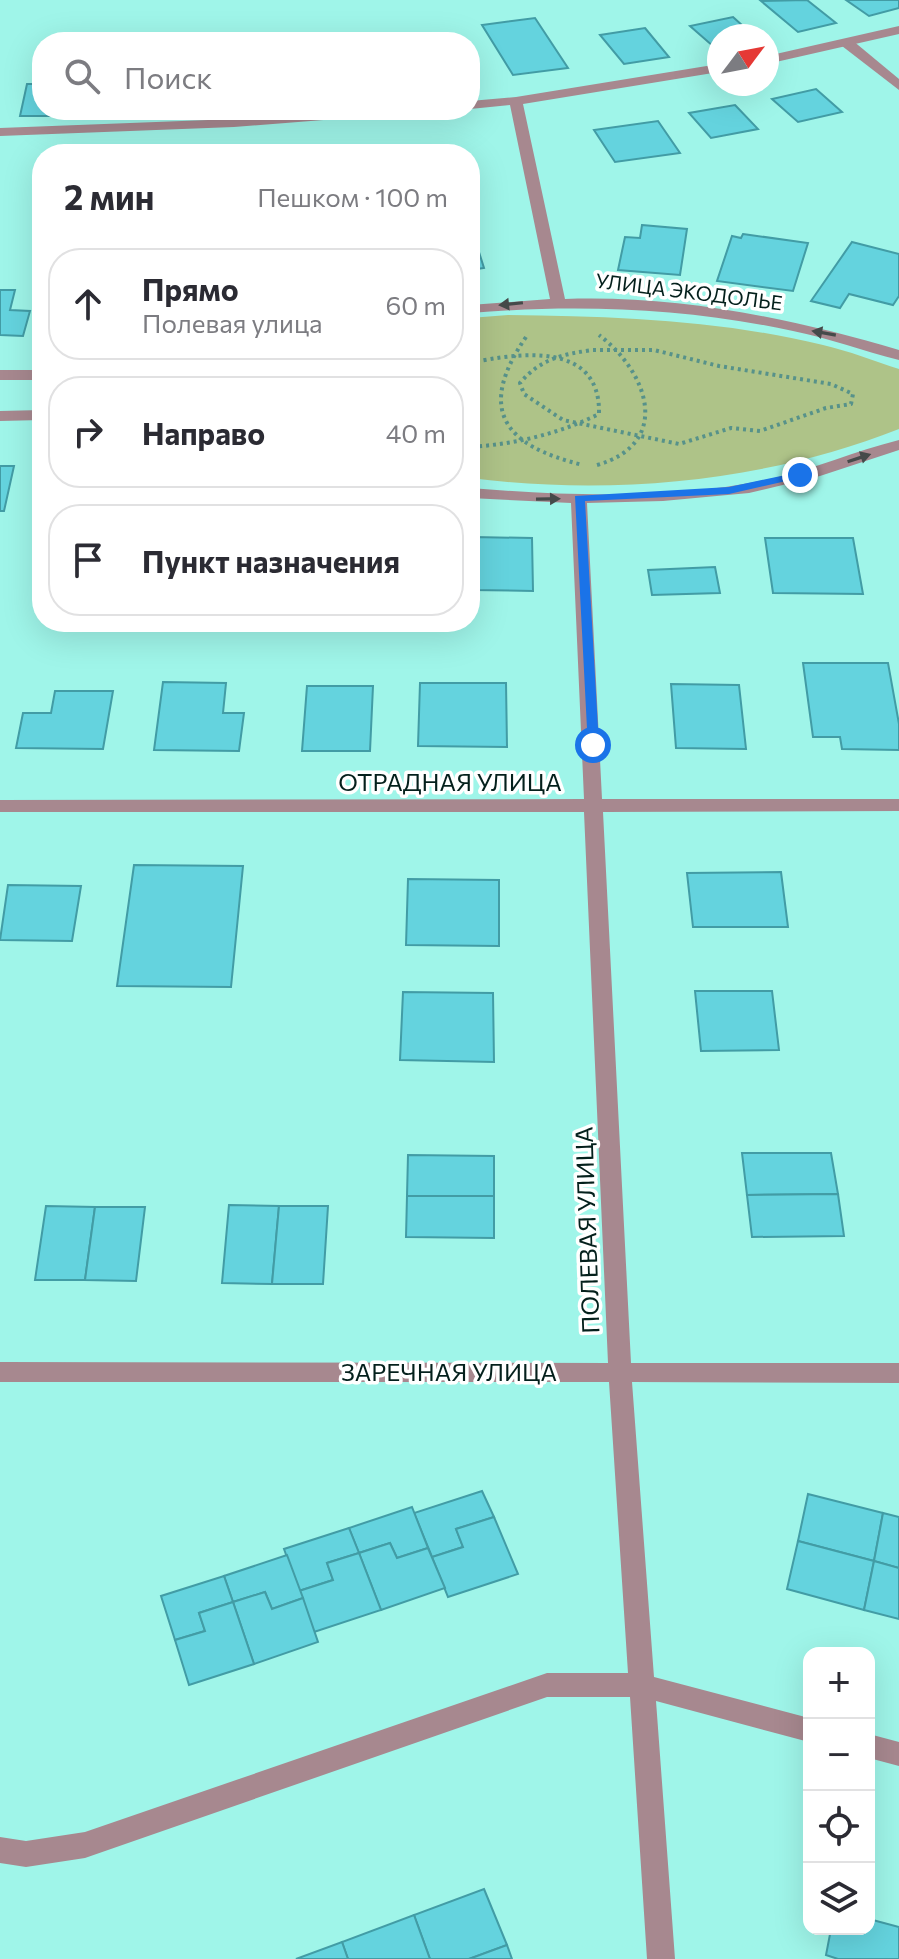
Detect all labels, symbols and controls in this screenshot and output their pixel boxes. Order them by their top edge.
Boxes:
north arrow [707,24,779,96]
search box [32,32,480,120]
icon: search [60,54,104,98]
text: Поиск [124,58,212,95]
text: 2 мин [64,175,155,217]
text: Пешком · 100 m [257,181,448,212]
street label: УЛИЦА ЭКОДОЛЬЕ [594,268,784,314]
text: Прямо [142,270,239,307]
icon: ahead [66,282,110,326]
text: 60 m [386,289,446,320]
one-way arrow [498,297,523,310]
text: Полевая улица [142,307,323,338]
one-way arrow [812,326,837,339]
icon: right [66,410,110,454]
text: Направо [142,414,265,451]
text: 40 m [386,417,446,448]
one-way arrow [848,451,872,463]
route end [782,457,818,493]
one-way arrow [536,493,561,505]
icon: arrive [66,538,110,582]
text: Пункт назначения [142,542,400,579]
route start [575,727,611,763]
street label: ОТРАДНАЯ УЛИЦА [338,767,562,796]
street label: ПОЛЕВАЯ УЛИЦА [568,1126,605,1334]
street label: ЗАРЕЧНАЯ УЛИЦА [341,1357,557,1386]
map controls [803,1647,875,1935]
button: + [803,1647,875,1719]
button: − [803,1719,875,1791]
button: locate [803,1791,875,1863]
button: layers [803,1863,875,1935]

